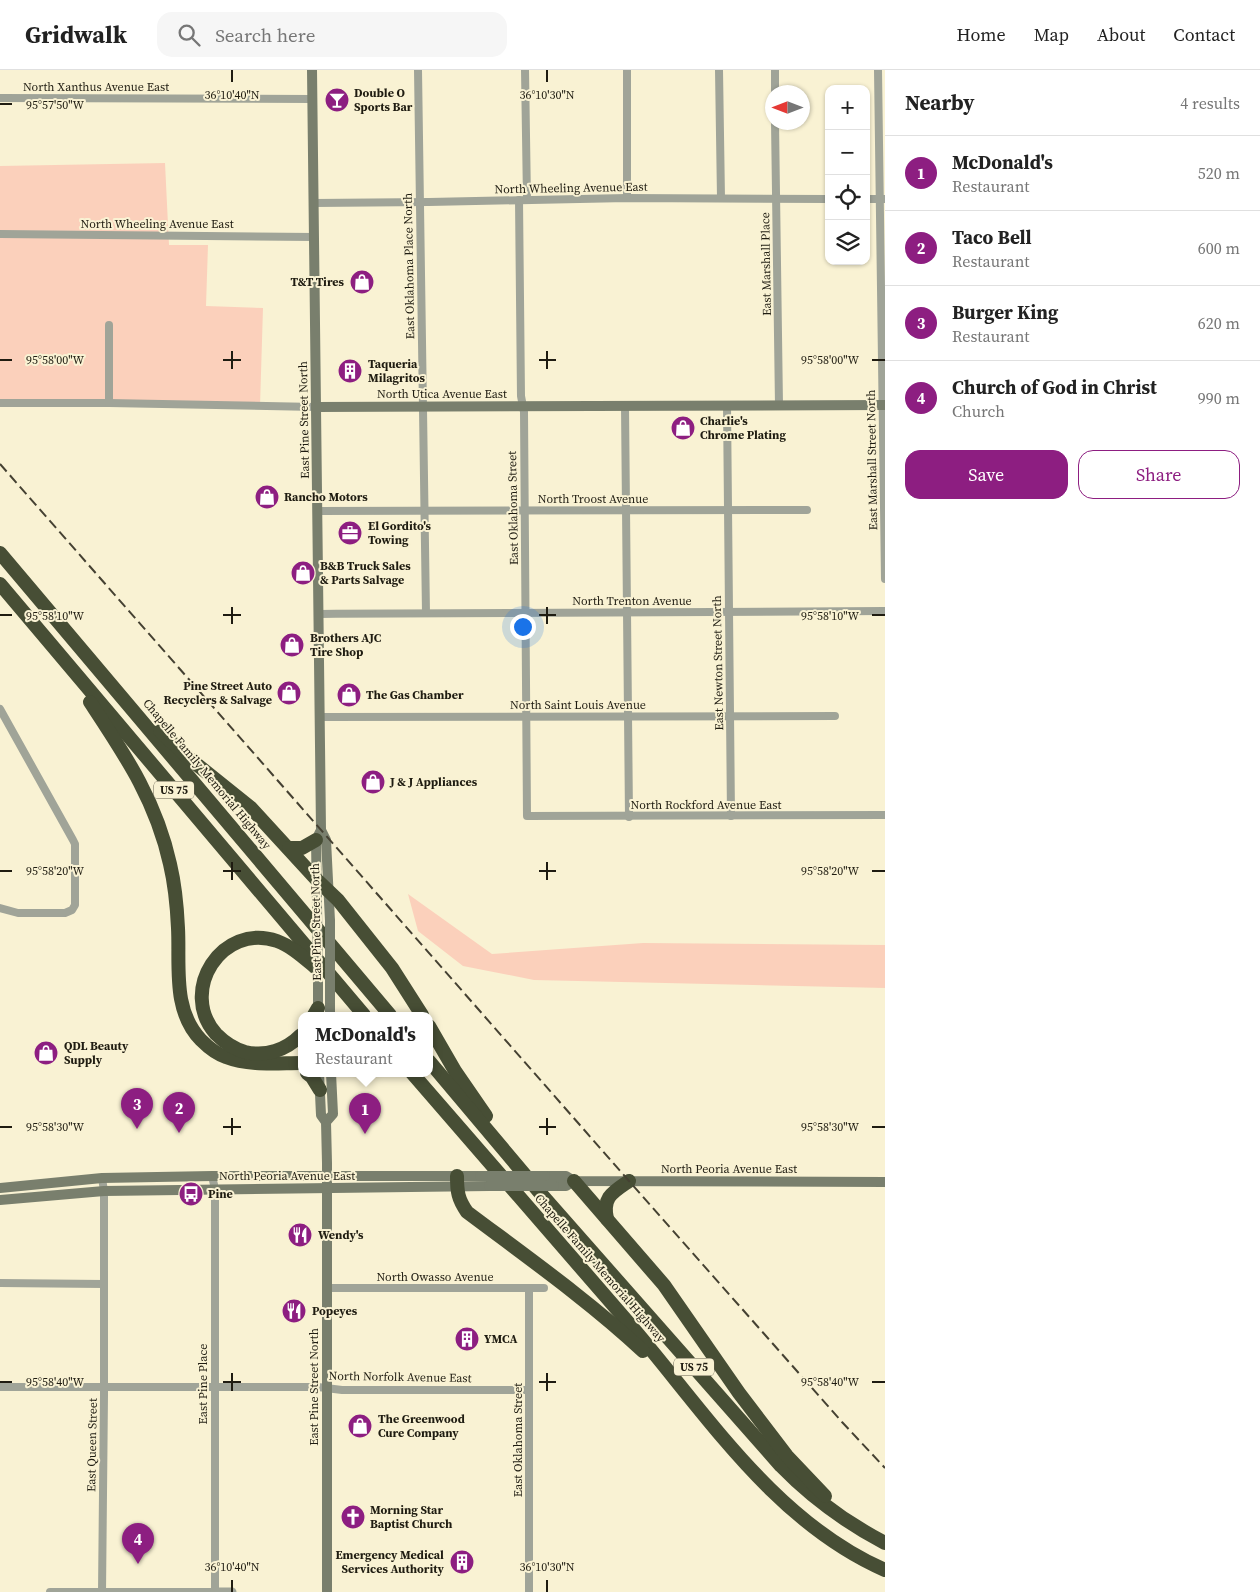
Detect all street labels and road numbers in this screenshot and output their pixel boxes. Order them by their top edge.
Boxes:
street label: North Xanthus Avenue East [23,79,169,95]
street label: North Wheeling Avenue East [494,179,648,197]
street label: East Oklahoma Place North [400,193,418,339]
street label: East Marshall Place [757,212,775,316]
street label: North Wheeling Avenue East [80,216,234,232]
street label: East Pine Street North [295,361,313,479]
street label: North Utica Avenue East [377,386,507,402]
street label: East Marshall Street North [863,390,881,530]
street label: East Oklahoma Street [504,451,522,565]
street label: North Troost Avenue [538,491,648,507]
street label: North Trenton Avenue [572,593,692,609]
street label: East Newton Street North [709,595,727,731]
street label: Chapelle Family Memorial Highway [139,696,275,853]
street label: North Saint Louis Avenue [510,697,646,713]
road number: US 75 [154,782,194,798]
street label: North Rockford Avenue East [631,797,782,813]
street label: East Pine Street North [307,863,325,981]
street label: North Peoria Avenue East [661,1161,797,1177]
street label: North Peoria Avenue East [219,1168,355,1184]
street label: Chapelle Family Memorial Highway [531,1191,669,1346]
street label: North Owasso Avenue [376,1269,494,1285]
street label: East Pine Street North [306,1328,322,1446]
street label: East Pine Place [195,1344,211,1424]
road number: US 75 [674,1358,714,1375]
street label: North Norfolk Avenue East [328,1368,472,1386]
street label: East Oklahoma Street [510,1383,526,1497]
street label: East Queen Street [83,1398,101,1492]

